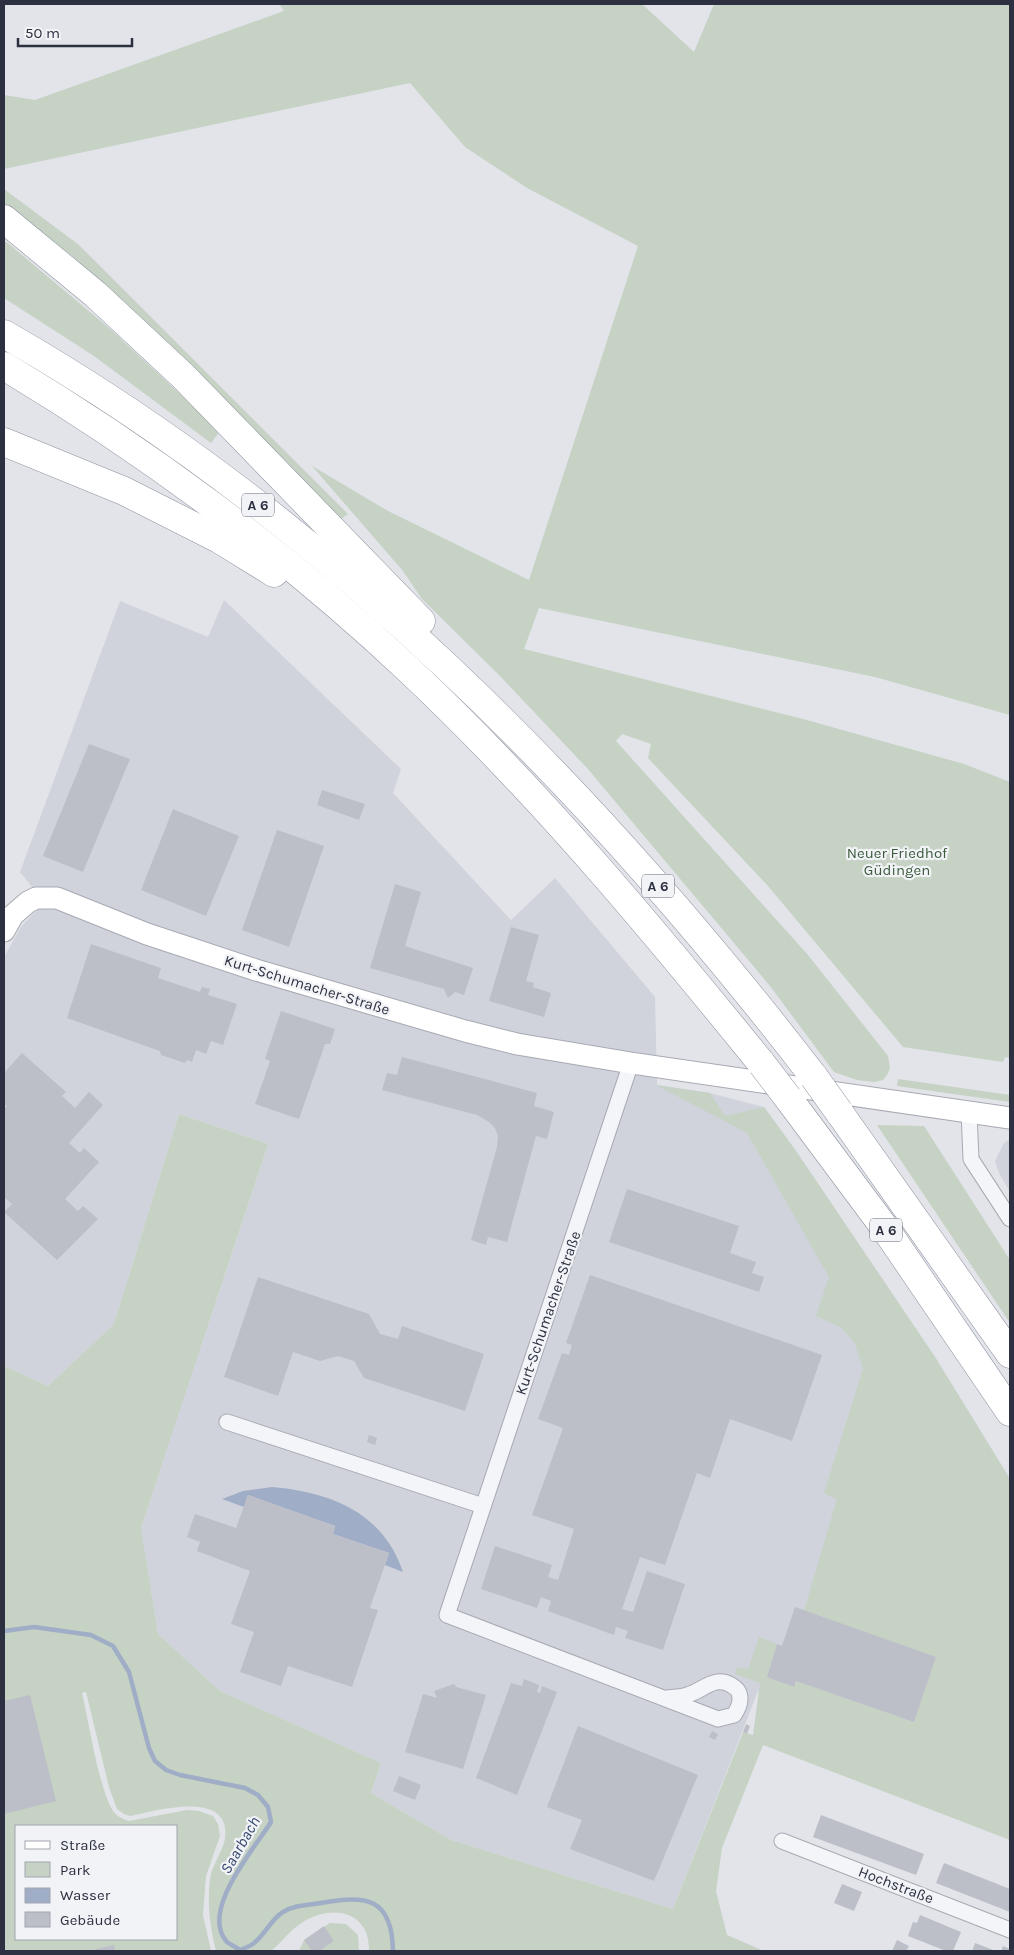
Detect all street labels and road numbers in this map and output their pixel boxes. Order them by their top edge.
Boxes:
road number: A 6 [242,494,274,516]
road number: A 6 [642,874,674,898]
street label: Kurt-Schumacher-Straße [222,951,392,1019]
road number: A 6 [870,1218,902,1242]
street label: Kurt-Schumacher-Straße [511,1229,585,1397]
street label: Hochstraße [856,1862,936,1908]

